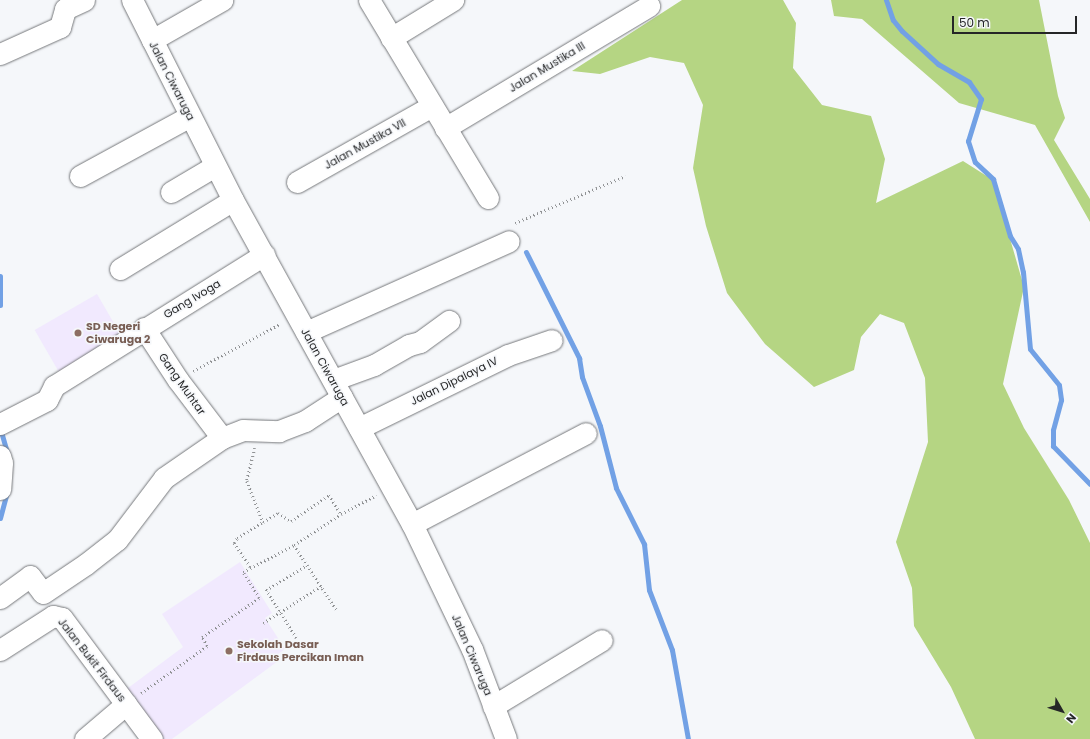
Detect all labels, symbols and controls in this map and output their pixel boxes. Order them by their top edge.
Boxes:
scale bar [954,8,1079,34]
text: 50 m [959,14,990,31]
street label: Jalan Ciwaruga [146,39,198,123]
street label: Jalan Mustika III [507,39,587,95]
street label: Jalan Mustika VII [322,116,408,172]
street label: Gang Ivoga [161,277,223,321]
place label: SD Negeri Ciwaruga 2 [86,320,150,346]
street label: Jalan Ciwaruga [298,326,352,408]
marker: SD Negeri Ciwaruga 2 [73,328,83,338]
street label: Gang Muhtar [156,351,208,417]
street label: Jalan Dipalaya IV [408,354,500,408]
street label: Jalan Ciwaruga [449,612,495,698]
street label: Jalan Bukit Firdaus [55,616,129,704]
place label: Sekolah Dasar Firdaus Percikan Iman [237,638,364,664]
marker: Sekolah Dasar Firdaus Percikan Iman [224,646,234,656]
north arrow [1042,691,1082,731]
text: N [1063,710,1080,727]

